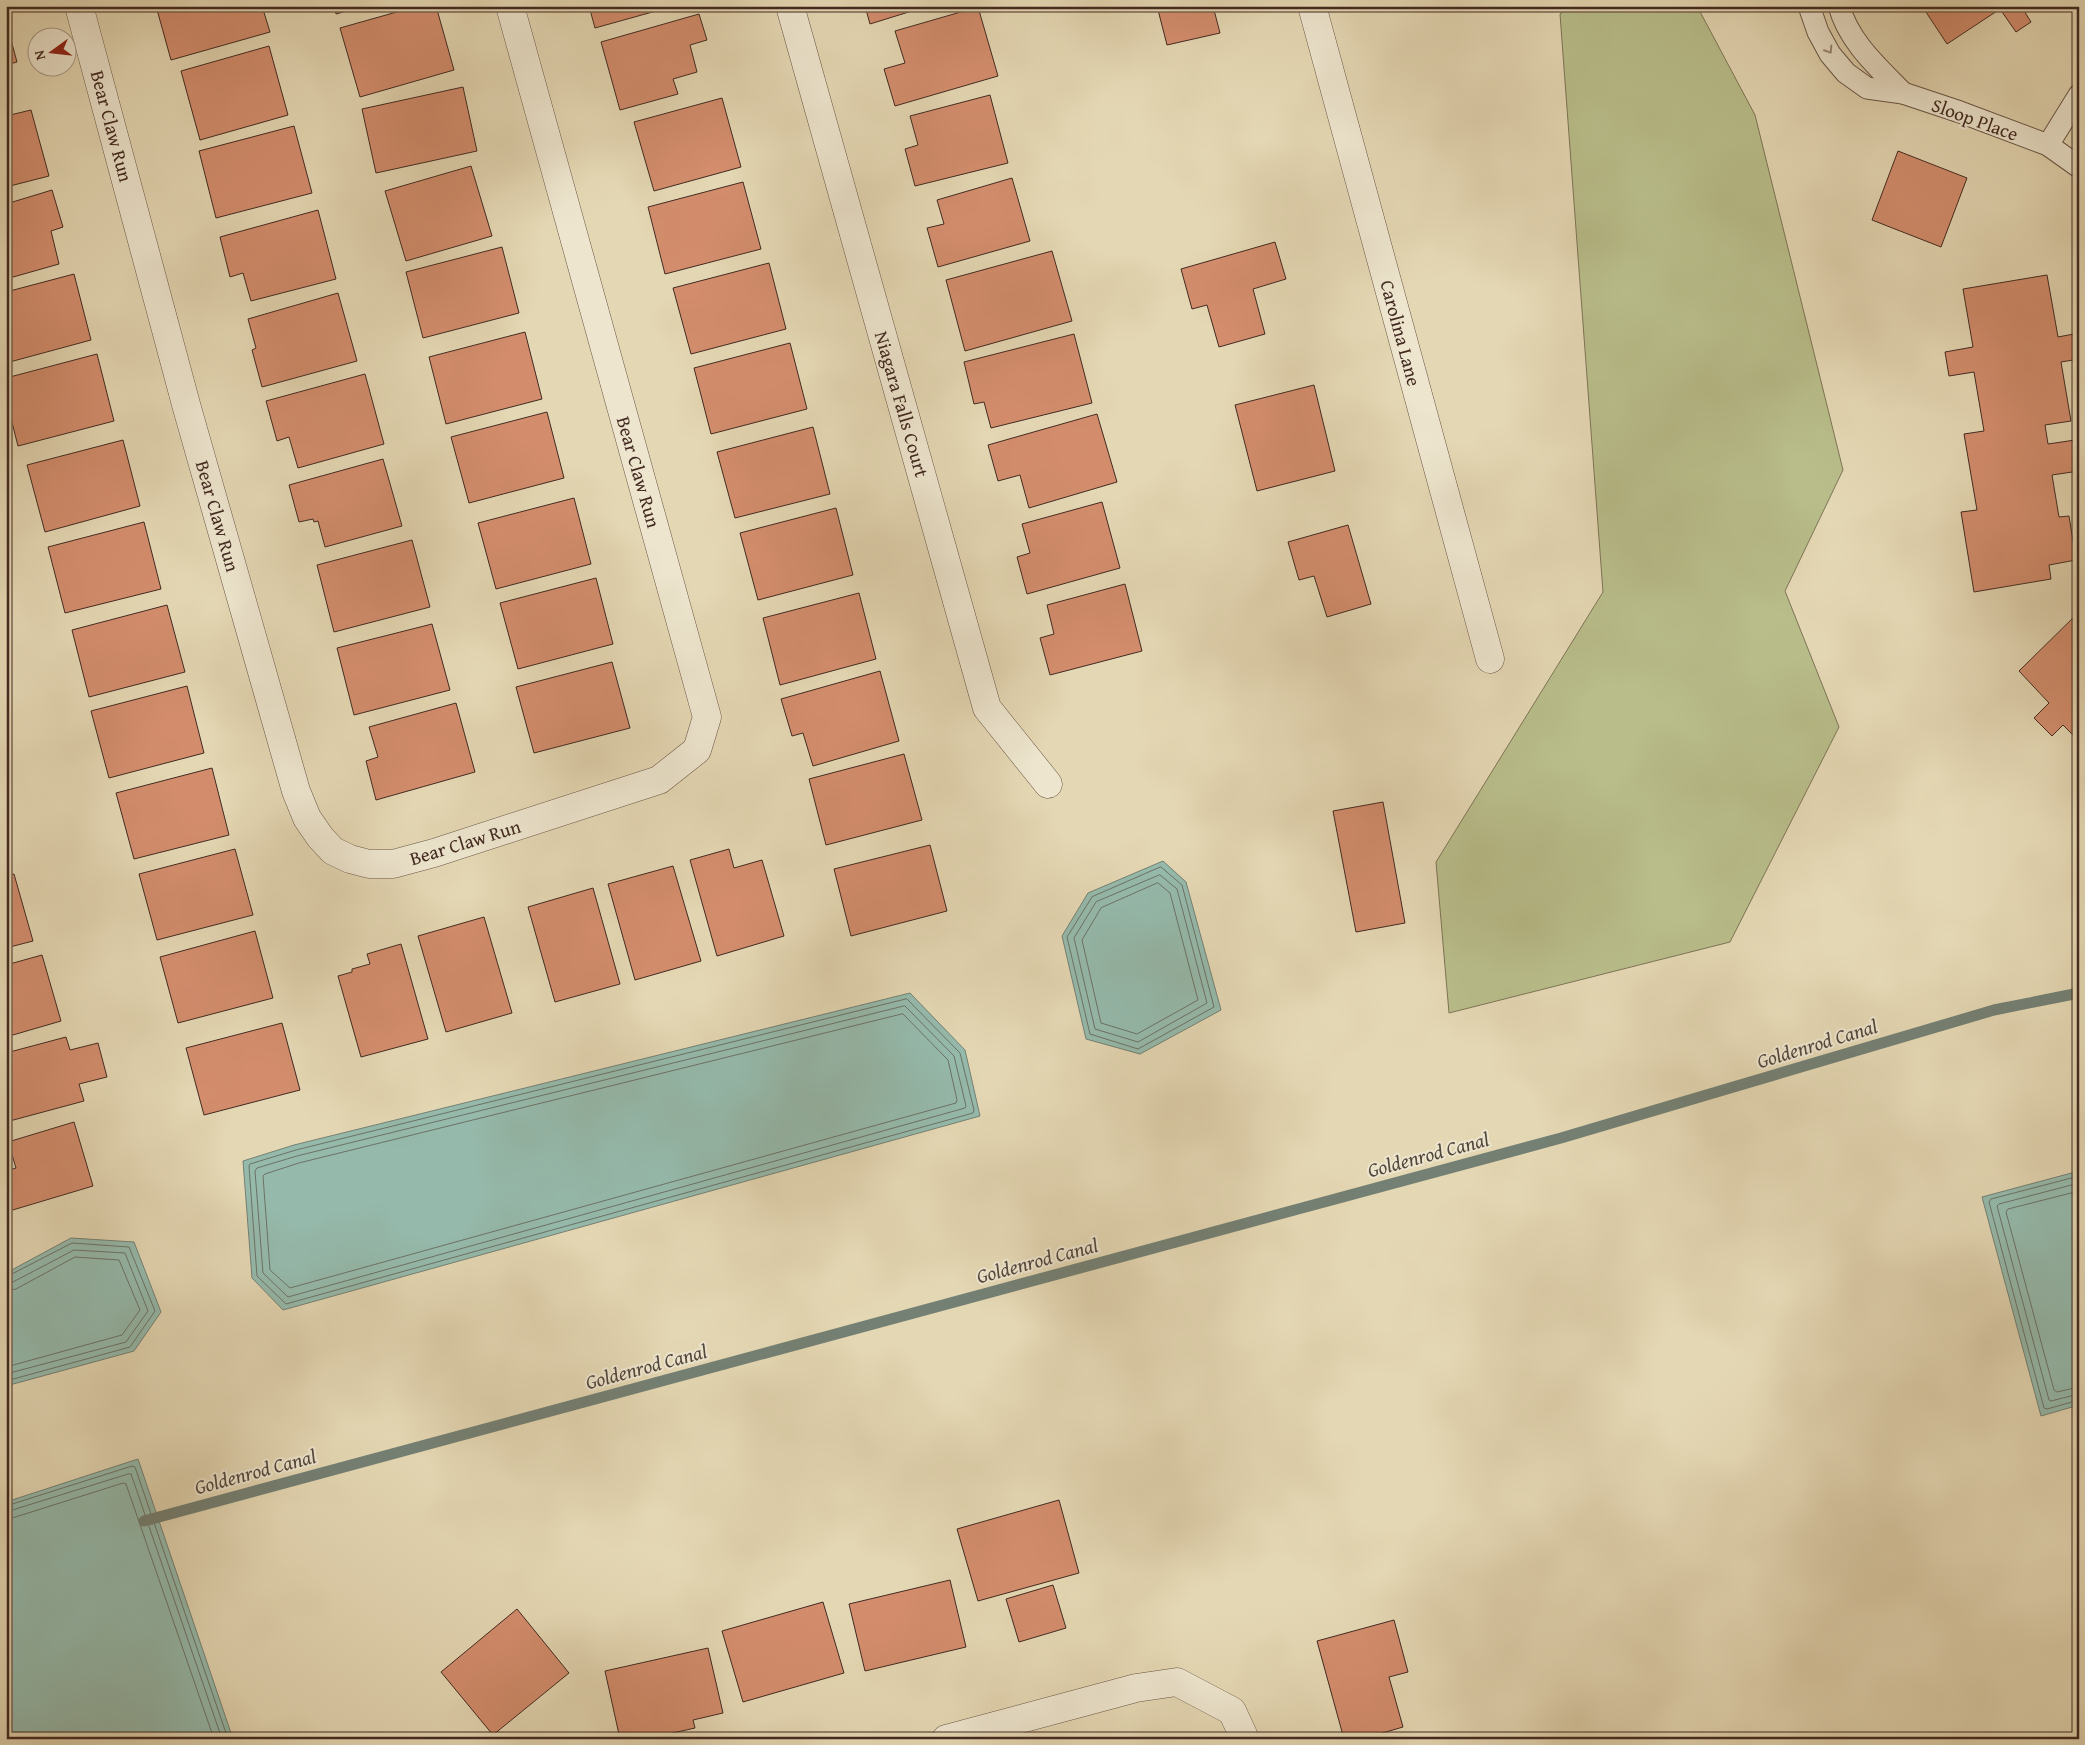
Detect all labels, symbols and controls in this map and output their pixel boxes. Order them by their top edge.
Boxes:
north arrow [28,28,78,78]
one-way arrow [1823,45,1832,54]
text: N [28,48,50,62]
street label: Bear Claw Run [84,67,140,185]
street label: Sloop Place [1928,90,2022,148]
street label: Carolina Lane [1373,277,1429,389]
street label: Niagara Falls Court [868,328,936,481]
street label: Bear Claw Run [610,413,668,531]
street label: Bear Claw Run [189,457,247,575]
street label: Bear Claw Run [406,812,524,872]
water label: Goldenrod Canal [1753,1011,1881,1075]
water label: Goldenrod Canal [1364,1124,1492,1184]
water label: Goldenrod Canal [973,1230,1101,1290]
water label: Goldenrod Canal [582,1336,710,1396]
water label: Goldenrod Canal [191,1441,319,1501]

